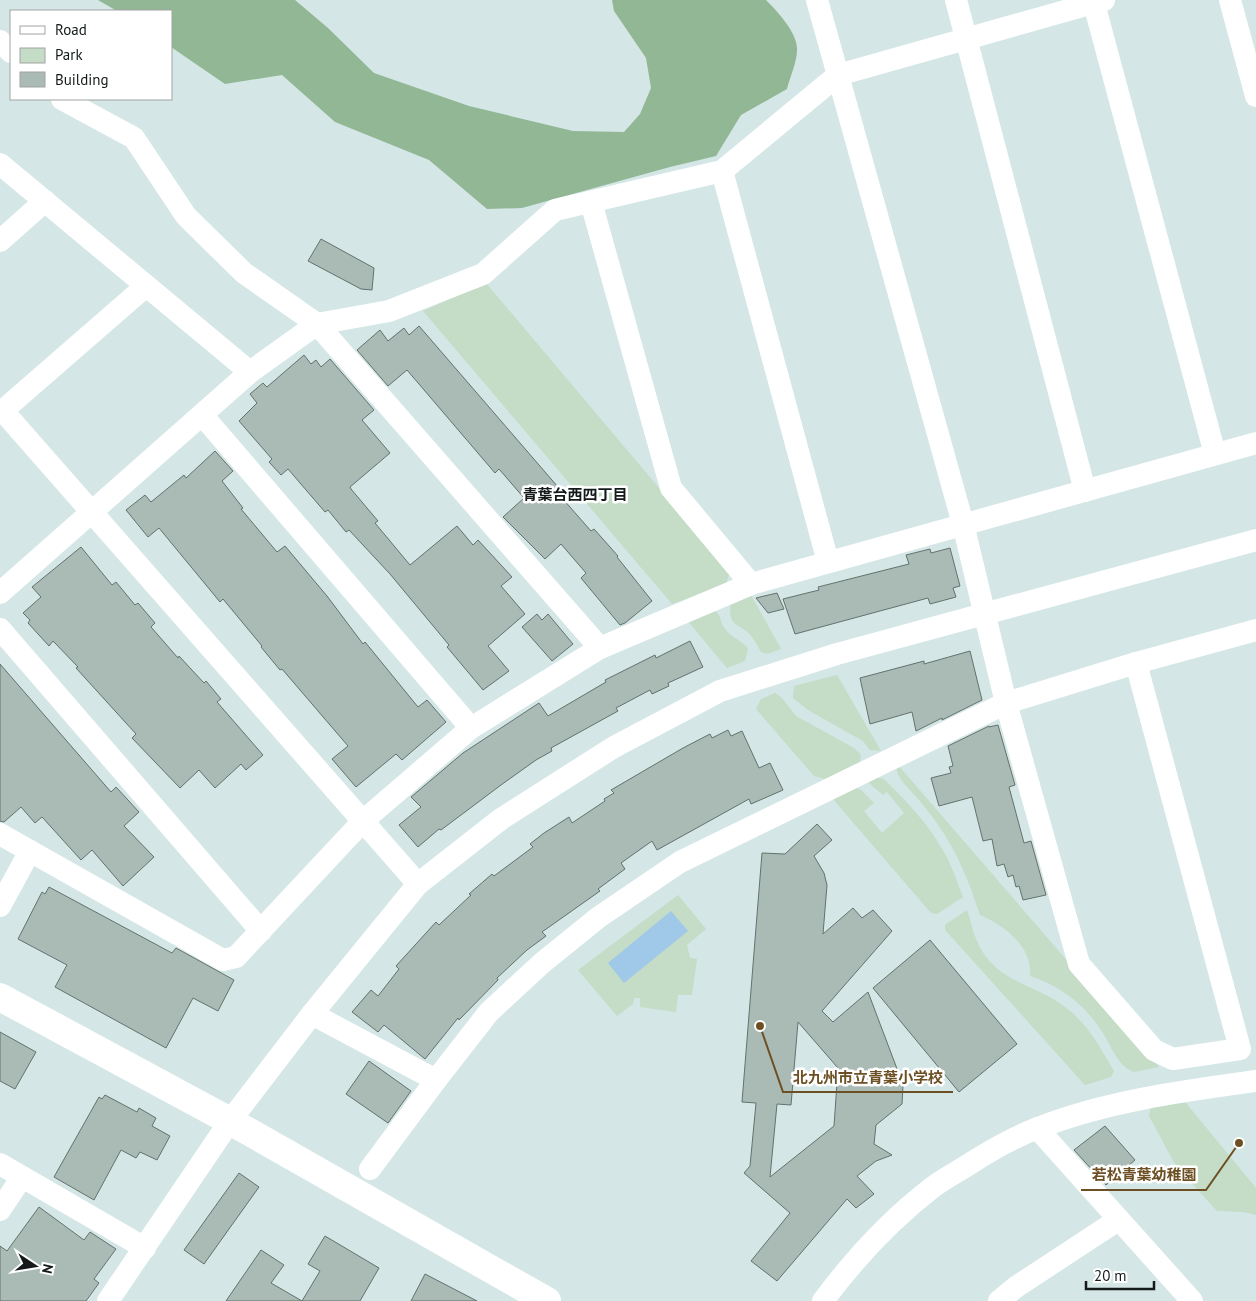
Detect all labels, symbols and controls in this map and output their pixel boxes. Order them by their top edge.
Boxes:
legend [10,10,172,100]
text: Road [55,20,87,39]
text: Park [55,45,83,64]
text: Building [55,70,109,89]
district label: 青葉台西四丁目 [522,485,628,504]
callout: 北九州市立青葉小学校 [783,1062,953,1092]
text: 北九州市立青葉小学校 [793,1068,943,1087]
callout: 若松青葉幼稚園 [1081,1160,1206,1190]
text: 若松青葉幼稚園 [1091,1165,1197,1184]
north arrow [10,1241,60,1291]
scale bar [1086,1258,1154,1290]
text: N [38,1262,57,1275]
text: 20 m [1094,1266,1127,1285]

